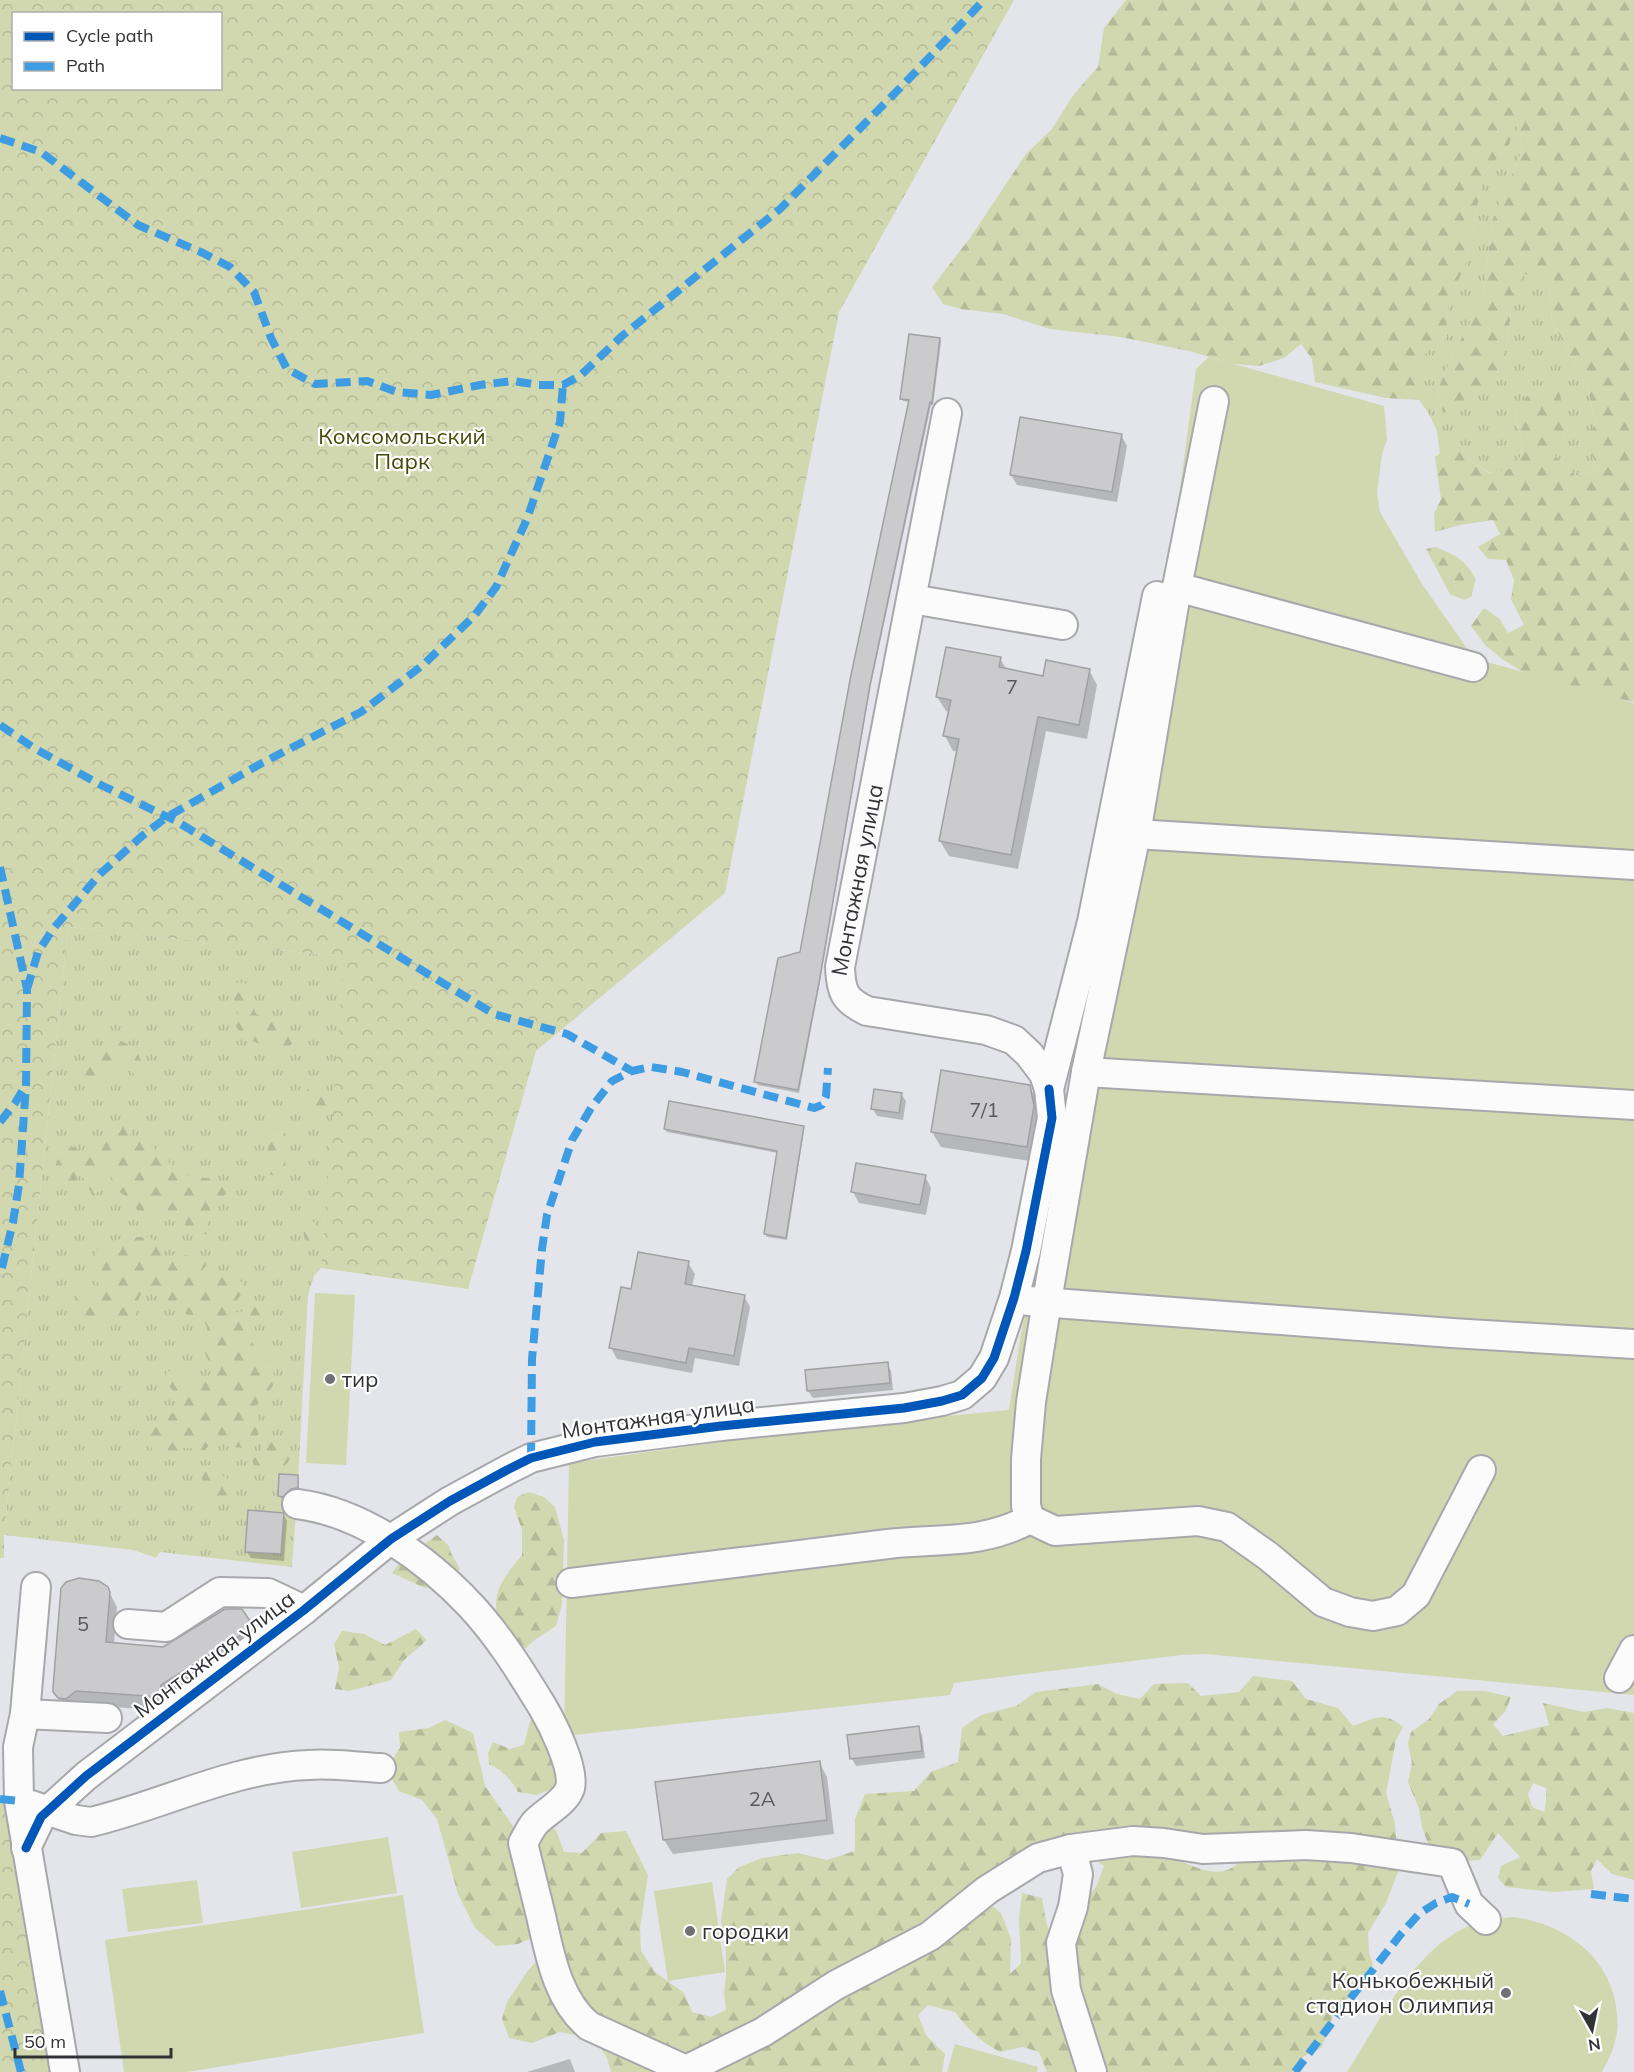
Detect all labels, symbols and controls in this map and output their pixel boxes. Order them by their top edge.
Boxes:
legend [12,12,222,90]
text: Cycle path [66,24,153,47]
text: Path [66,54,105,77]
park label: Комсомольский Парк [318,422,486,475]
house number: 7 [1006,674,1018,699]
street label: Монтажная улица [825,782,889,978]
house number: 7/1 [969,1097,999,1122]
place label: тир [342,1365,379,1393]
marker: тир [323,1372,337,1386]
street label: Монтажная улица [560,1390,756,1444]
street label: Монтажная улица [128,1584,300,1724]
house number: 5 [77,1611,89,1636]
house number: 2А [749,1786,776,1811]
place label: городки [702,1917,789,1945]
marker: городки [683,1924,697,1938]
place label: Конькобежный стадион Олимпия [1305,1966,1494,2019]
marker: Конькобежный стадион Олимпия [1499,1986,1513,2000]
north arrow [1562,2000,1622,2060]
scale bar [15,2021,171,2059]
text: 50 m [24,2030,66,2053]
text: N [1587,2034,1602,2056]

